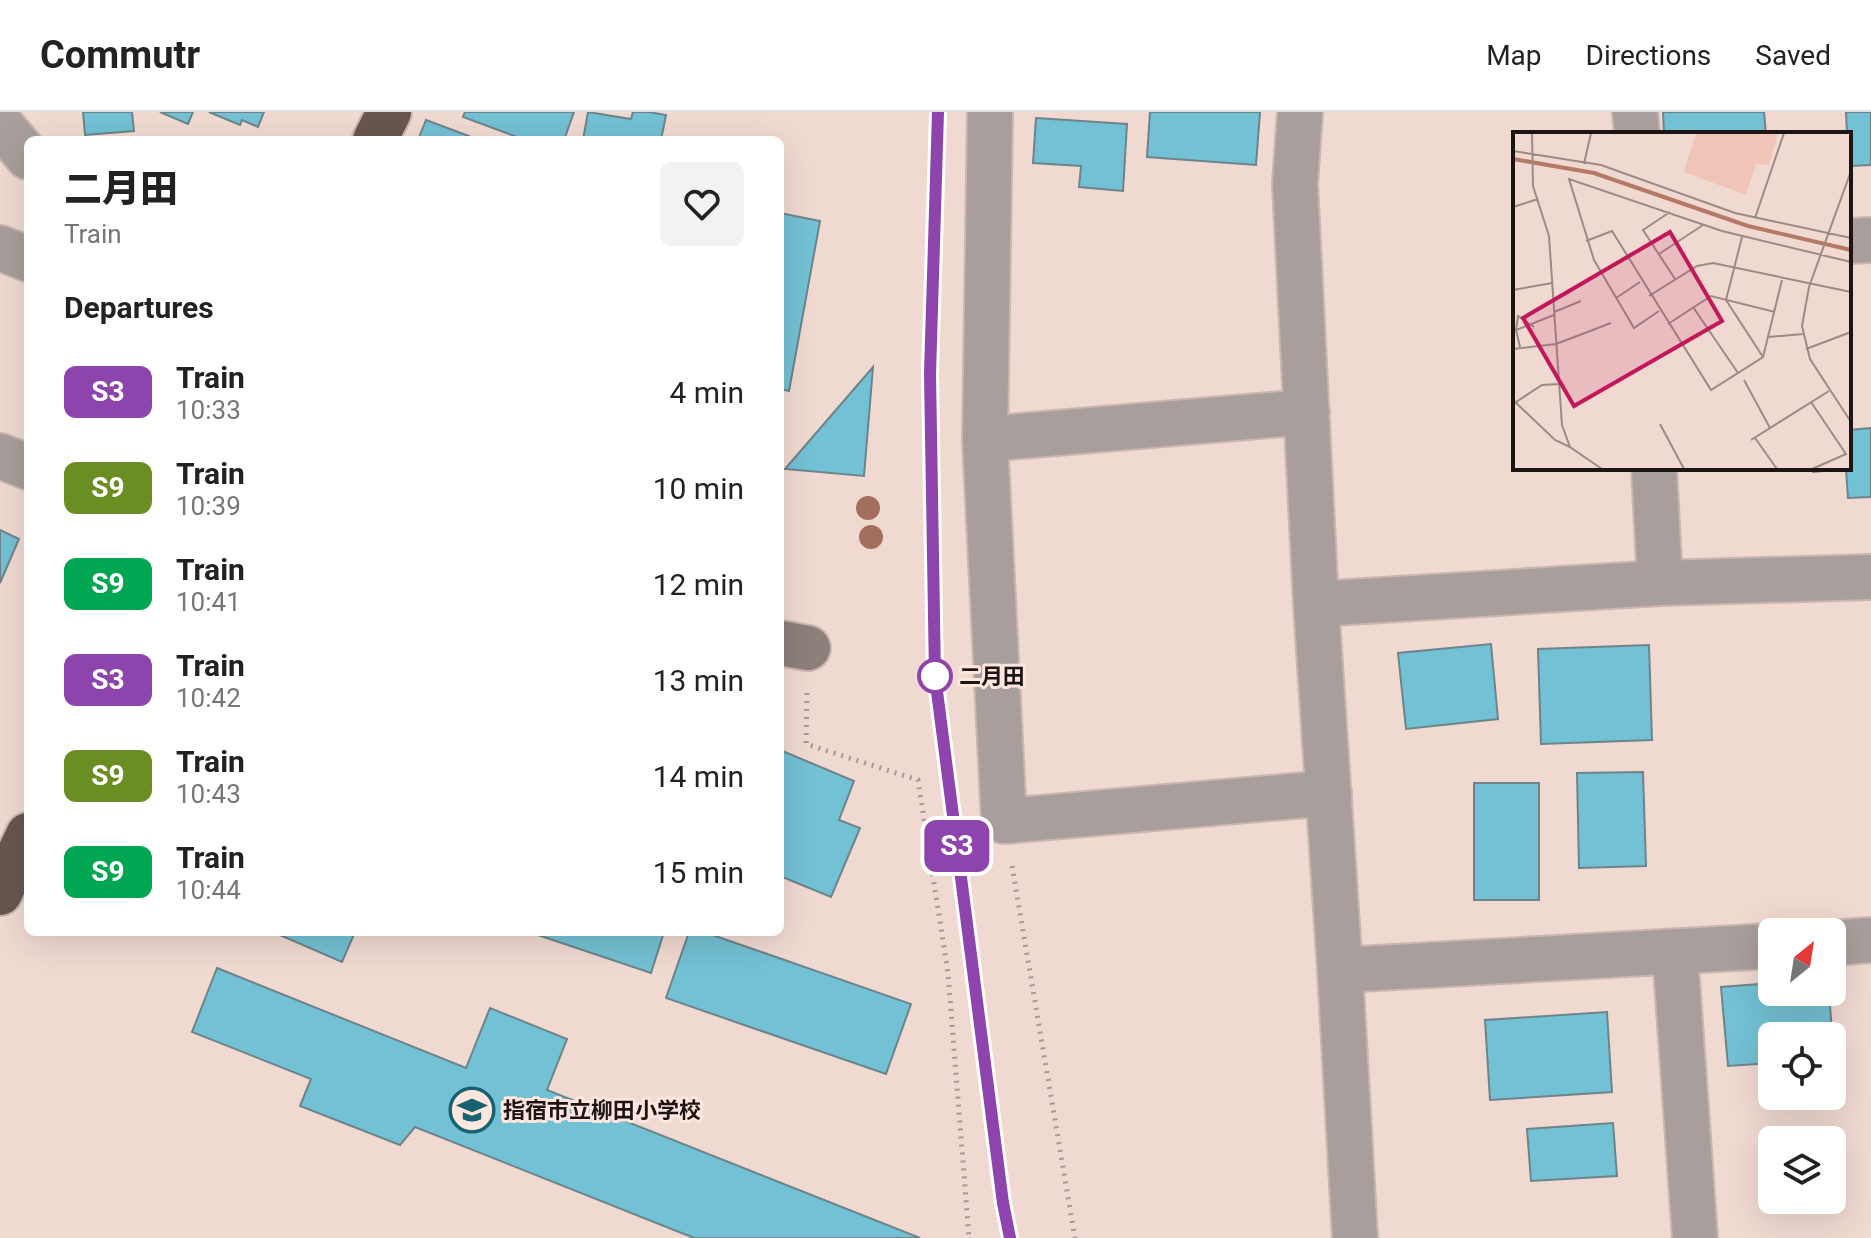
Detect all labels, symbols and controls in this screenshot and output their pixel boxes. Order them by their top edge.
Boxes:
text: Commutr [40,33,200,77]
text: Map [1486,39,1542,72]
text: Directions [1586,39,1711,72]
text: Saved [1755,39,1831,72]
inset map [1513,132,1851,470]
button: heart [660,162,744,246]
text: 二月田 [64,167,178,211]
text: Train [64,219,122,249]
text: Departures [64,290,214,325]
text: Train [176,360,245,395]
text: S3 [91,375,125,408]
text: 4 min [670,375,744,410]
text: 10:33 [176,395,241,425]
text: Train [176,456,245,491]
text: S9 [91,471,125,504]
text: 10 min [653,471,744,506]
text: 10:39 [176,491,241,521]
text: Train [176,552,245,587]
text: S9 [91,567,125,600]
text: 12 min [653,567,744,602]
text: 10:41 [176,587,241,617]
text: Train [176,648,245,683]
marker: 二月田 [918,659,952,693]
text: S3 [91,663,125,696]
text: 13 min [653,663,744,698]
place label: 二月田 [959,664,1025,689]
text: 10:42 [176,683,241,713]
text: Train [176,744,245,779]
text: S9 [91,759,125,792]
text: 14 min [653,759,744,794]
text: 10:43 [176,779,241,809]
line badge: S3 [921,820,993,872]
text: S3 [940,829,974,862]
text: Train [176,840,245,875]
text: S9 [91,855,125,888]
text: 15 min [653,855,744,890]
text: 10:44 [176,875,241,905]
north arrow [1758,918,1846,1006]
map controls [1758,918,1846,1214]
button: locate [1758,1022,1846,1110]
school or university icon: 指宿市立柳田小学校 [448,1086,496,1134]
place label: 指宿市立柳田小学校 [503,1098,701,1123]
button: layers [1758,1126,1846,1214]

